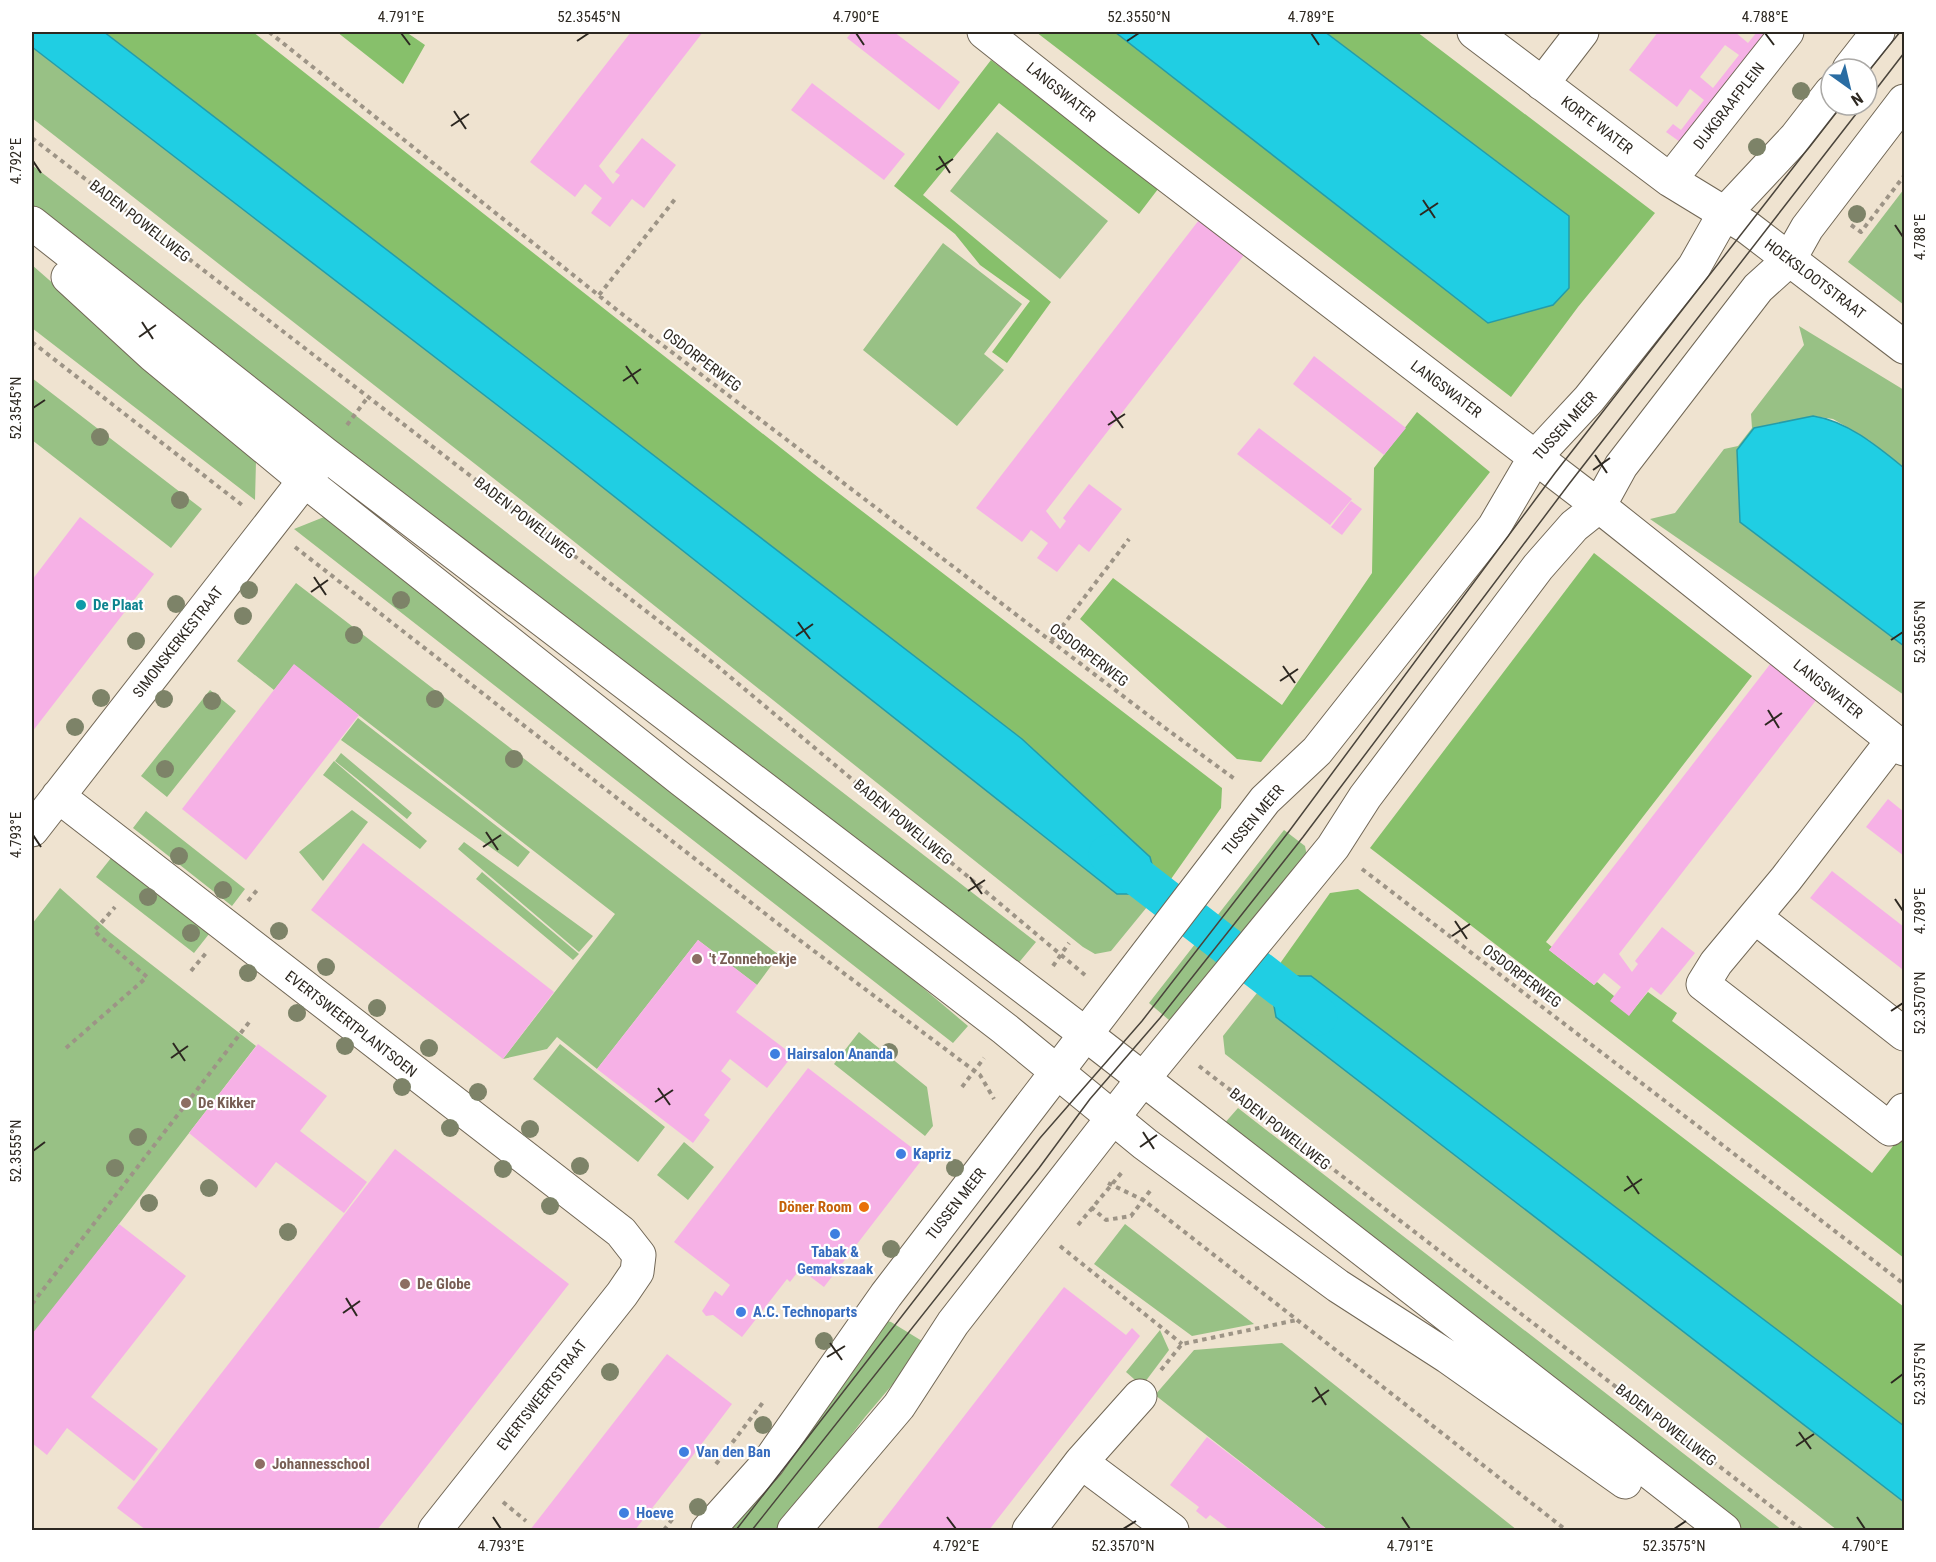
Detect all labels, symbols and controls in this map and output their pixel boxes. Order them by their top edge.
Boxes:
text: 4.791°E [378,8,424,26]
text: 52.3545°N [557,8,621,26]
text: 4.790°E [833,8,879,26]
text: 52.3550°N [1107,8,1171,26]
text: 4.789°E [1288,8,1334,26]
text: 4.788°E [1742,8,1788,26]
north arrow [1819,57,1879,117]
street label: LANGSWATER [1023,59,1099,125]
street label: DIJKGRAAFPLEIN [1690,59,1768,153]
text: N [1848,88,1866,110]
street label: KORTE WATER [1558,92,1636,158]
text: 4.792°E [7,138,25,184]
street label: BADEN POWELLWEG [86,176,194,266]
text: 4.788°E [1911,214,1929,260]
street label: HOEKSLOOTSTRAAT [1761,235,1869,323]
street label: OSDORPERWEG [659,325,745,395]
street label: LANGSWATER [1407,357,1485,421]
text: 52.3545°N [7,376,25,440]
street label: TUSSEN MEER [1529,388,1601,464]
street label: BADEN POWELLWEG [471,473,579,563]
street label: SIMONSKERKESTRAAT [129,583,227,701]
place label: De Plaat [93,596,144,614]
marker: De Plaat [74,598,88,612]
text: 52.3565°N [1911,600,1929,664]
street label: OSDORPERWEG [1046,620,1132,690]
street label: LANGSWATER [1790,656,1866,722]
street label: BADEN POWELLWEG [850,776,956,868]
street label: TUSSEN MEER [1218,781,1288,859]
text: 4.793°E [7,812,25,858]
text: 4.789°E [1911,888,1929,934]
street label: OSDORPERWEG [1479,941,1565,1011]
place label: 't Zonnehoekje [709,950,797,968]
marker: 't Zonnehoekje [690,952,704,966]
street label: EVERTSWEERTPLANTSOEN [282,967,420,1081]
text: 52.3570°N [1911,971,1929,1035]
place label: Hairsalon Ananda [787,1045,893,1063]
marker: Hairsalon Ananda [768,1047,782,1061]
street label: BADEN POWELLWEG [1226,1084,1334,1174]
place label: De Kikker [198,1094,256,1112]
marker: De Kikker [179,1096,193,1110]
text: 52.3555°N [7,1119,25,1183]
place label: Kapriz [913,1145,952,1163]
marker: Kapriz [894,1147,908,1161]
street label: TUSSEN MEER [922,1164,990,1243]
place label: Döner Room [779,1198,852,1216]
marker: Döner Room [857,1200,871,1214]
marker: Tabak & Gemakszaak [828,1227,842,1241]
place label: Tabak & Gemakszaak [797,1243,874,1278]
place label: De Globe [417,1275,471,1293]
marker: De Globe [398,1277,412,1291]
place label: A.C. Technoparts [753,1303,857,1321]
marker: A.C. Technoparts [734,1305,748,1319]
street label: EVERTSWEERTSTRAAT [493,1336,591,1454]
text: 52.3575°N [1911,1342,1929,1406]
street label: BADEN POWELLWEG [1612,1380,1720,1470]
place label: Van den Ban [696,1443,771,1461]
marker: Van den Ban [677,1445,691,1459]
place label: Johannesschool [272,1455,370,1473]
marker: Johannesschool [253,1457,267,1471]
place label: Hoeve [636,1504,674,1522]
marker: Hoeve [617,1506,631,1520]
text: 4.793°E [478,1537,524,1555]
text: 4.792°E [933,1537,979,1555]
text: 52.3570°N [1091,1537,1155,1555]
text: 4.791°E [1387,1537,1433,1555]
text: 52.3575°N [1642,1537,1706,1555]
text: 4.790°E [1842,1537,1888,1555]

